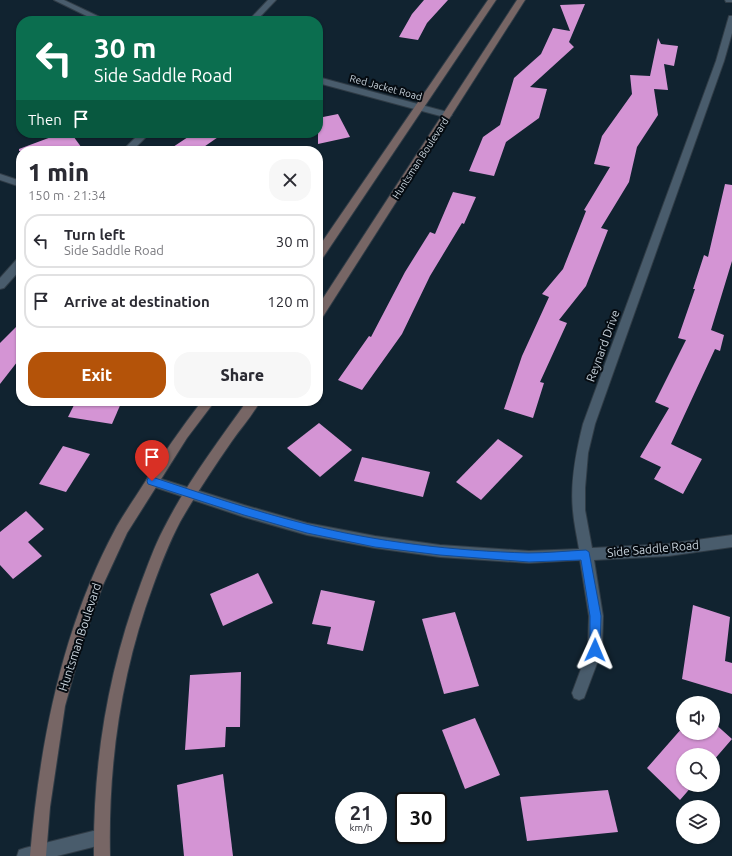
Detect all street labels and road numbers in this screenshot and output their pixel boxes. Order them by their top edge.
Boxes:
street label: Red Jacket Road [349,73,423,102]
street label: Huntsman Boulevard [390,116,451,201]
street label: Reynard Drive [584,308,622,384]
street label: Side Saddle Road [606,538,699,559]
street label: Huntsman Boulevard [56,581,103,693]

